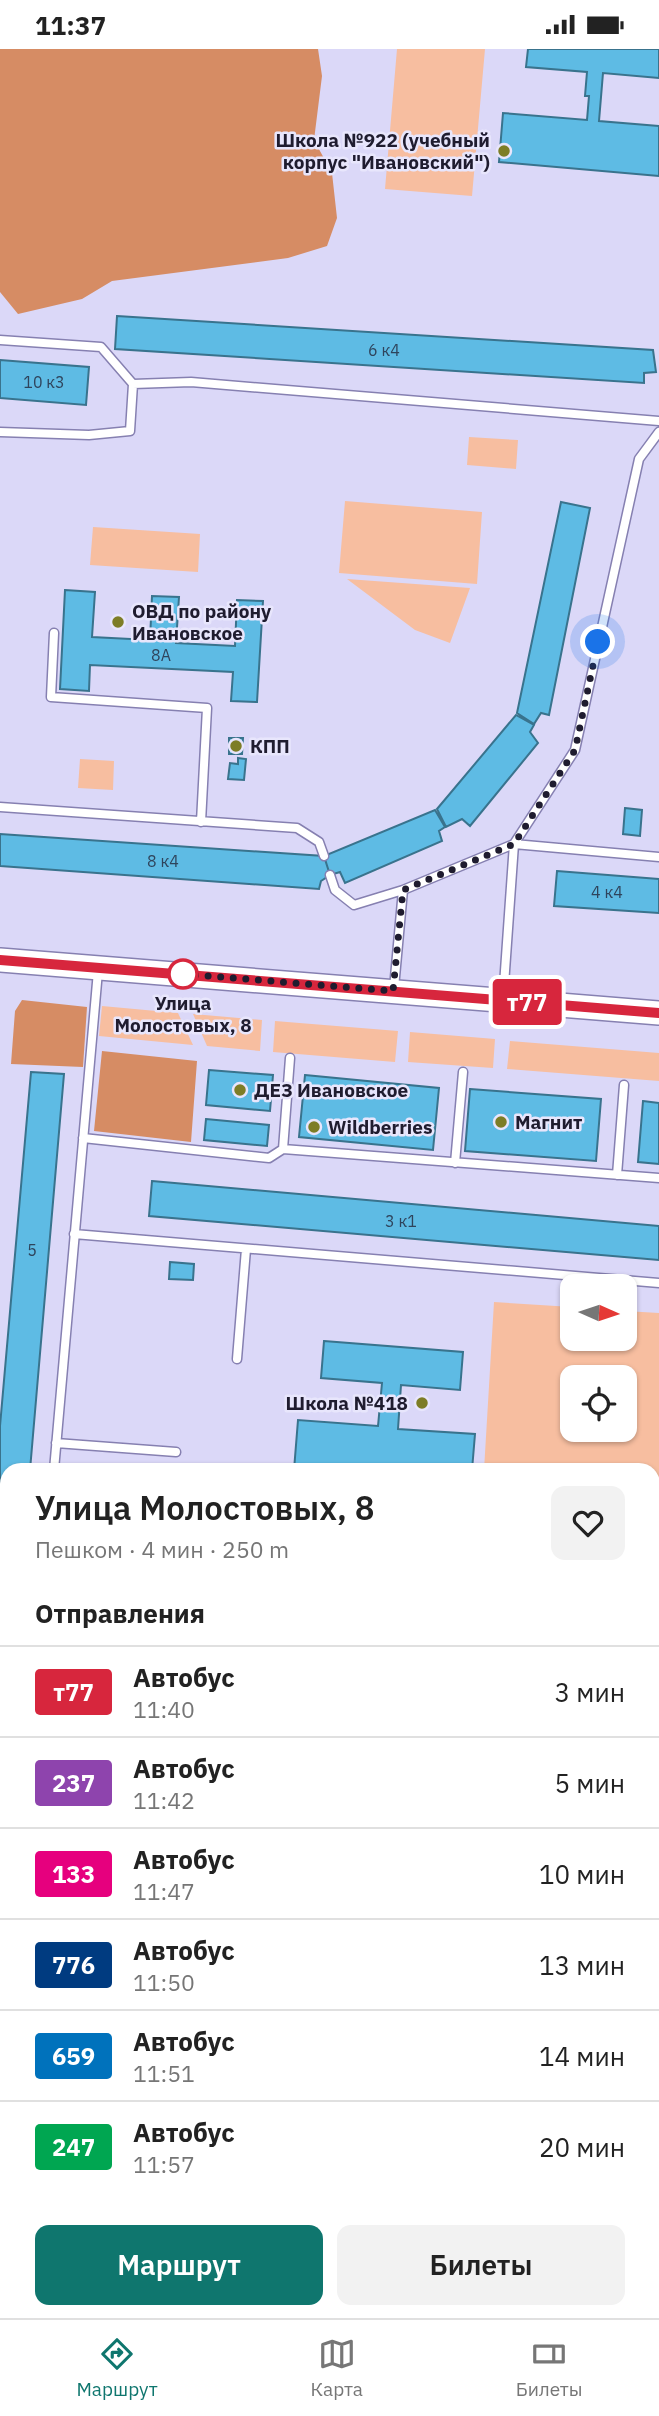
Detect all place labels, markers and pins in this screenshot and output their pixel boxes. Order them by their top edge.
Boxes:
place label: Школа №922 (учебный корпус "Ивановский") [276,128,490,174]
marker: Школа №922 (учебный корпус "Ивановский") [496,143,512,159]
place label: ОВД по району Ивановское [132,599,272,645]
marker: ОВД по району Ивановское [110,614,126,630]
place label: КПП [250,734,290,758]
marker: КПП [228,738,244,754]
marker: Улица Молостовых, 8 [168,959,198,989]
place label: Улица Молостовых, 8 [114,991,252,1037]
place label: ДЕЗ Ивановское [254,1078,408,1102]
marker: ДЕЗ Ивановское [232,1082,248,1098]
place label: Магнит [515,1110,582,1134]
marker: Магнит [493,1114,509,1130]
place label: Wildberries [328,1115,433,1139]
marker: Wildberries [306,1119,322,1135]
place label: Школа №418 [286,1391,408,1415]
marker: Школа №418 [414,1395,430,1411]

